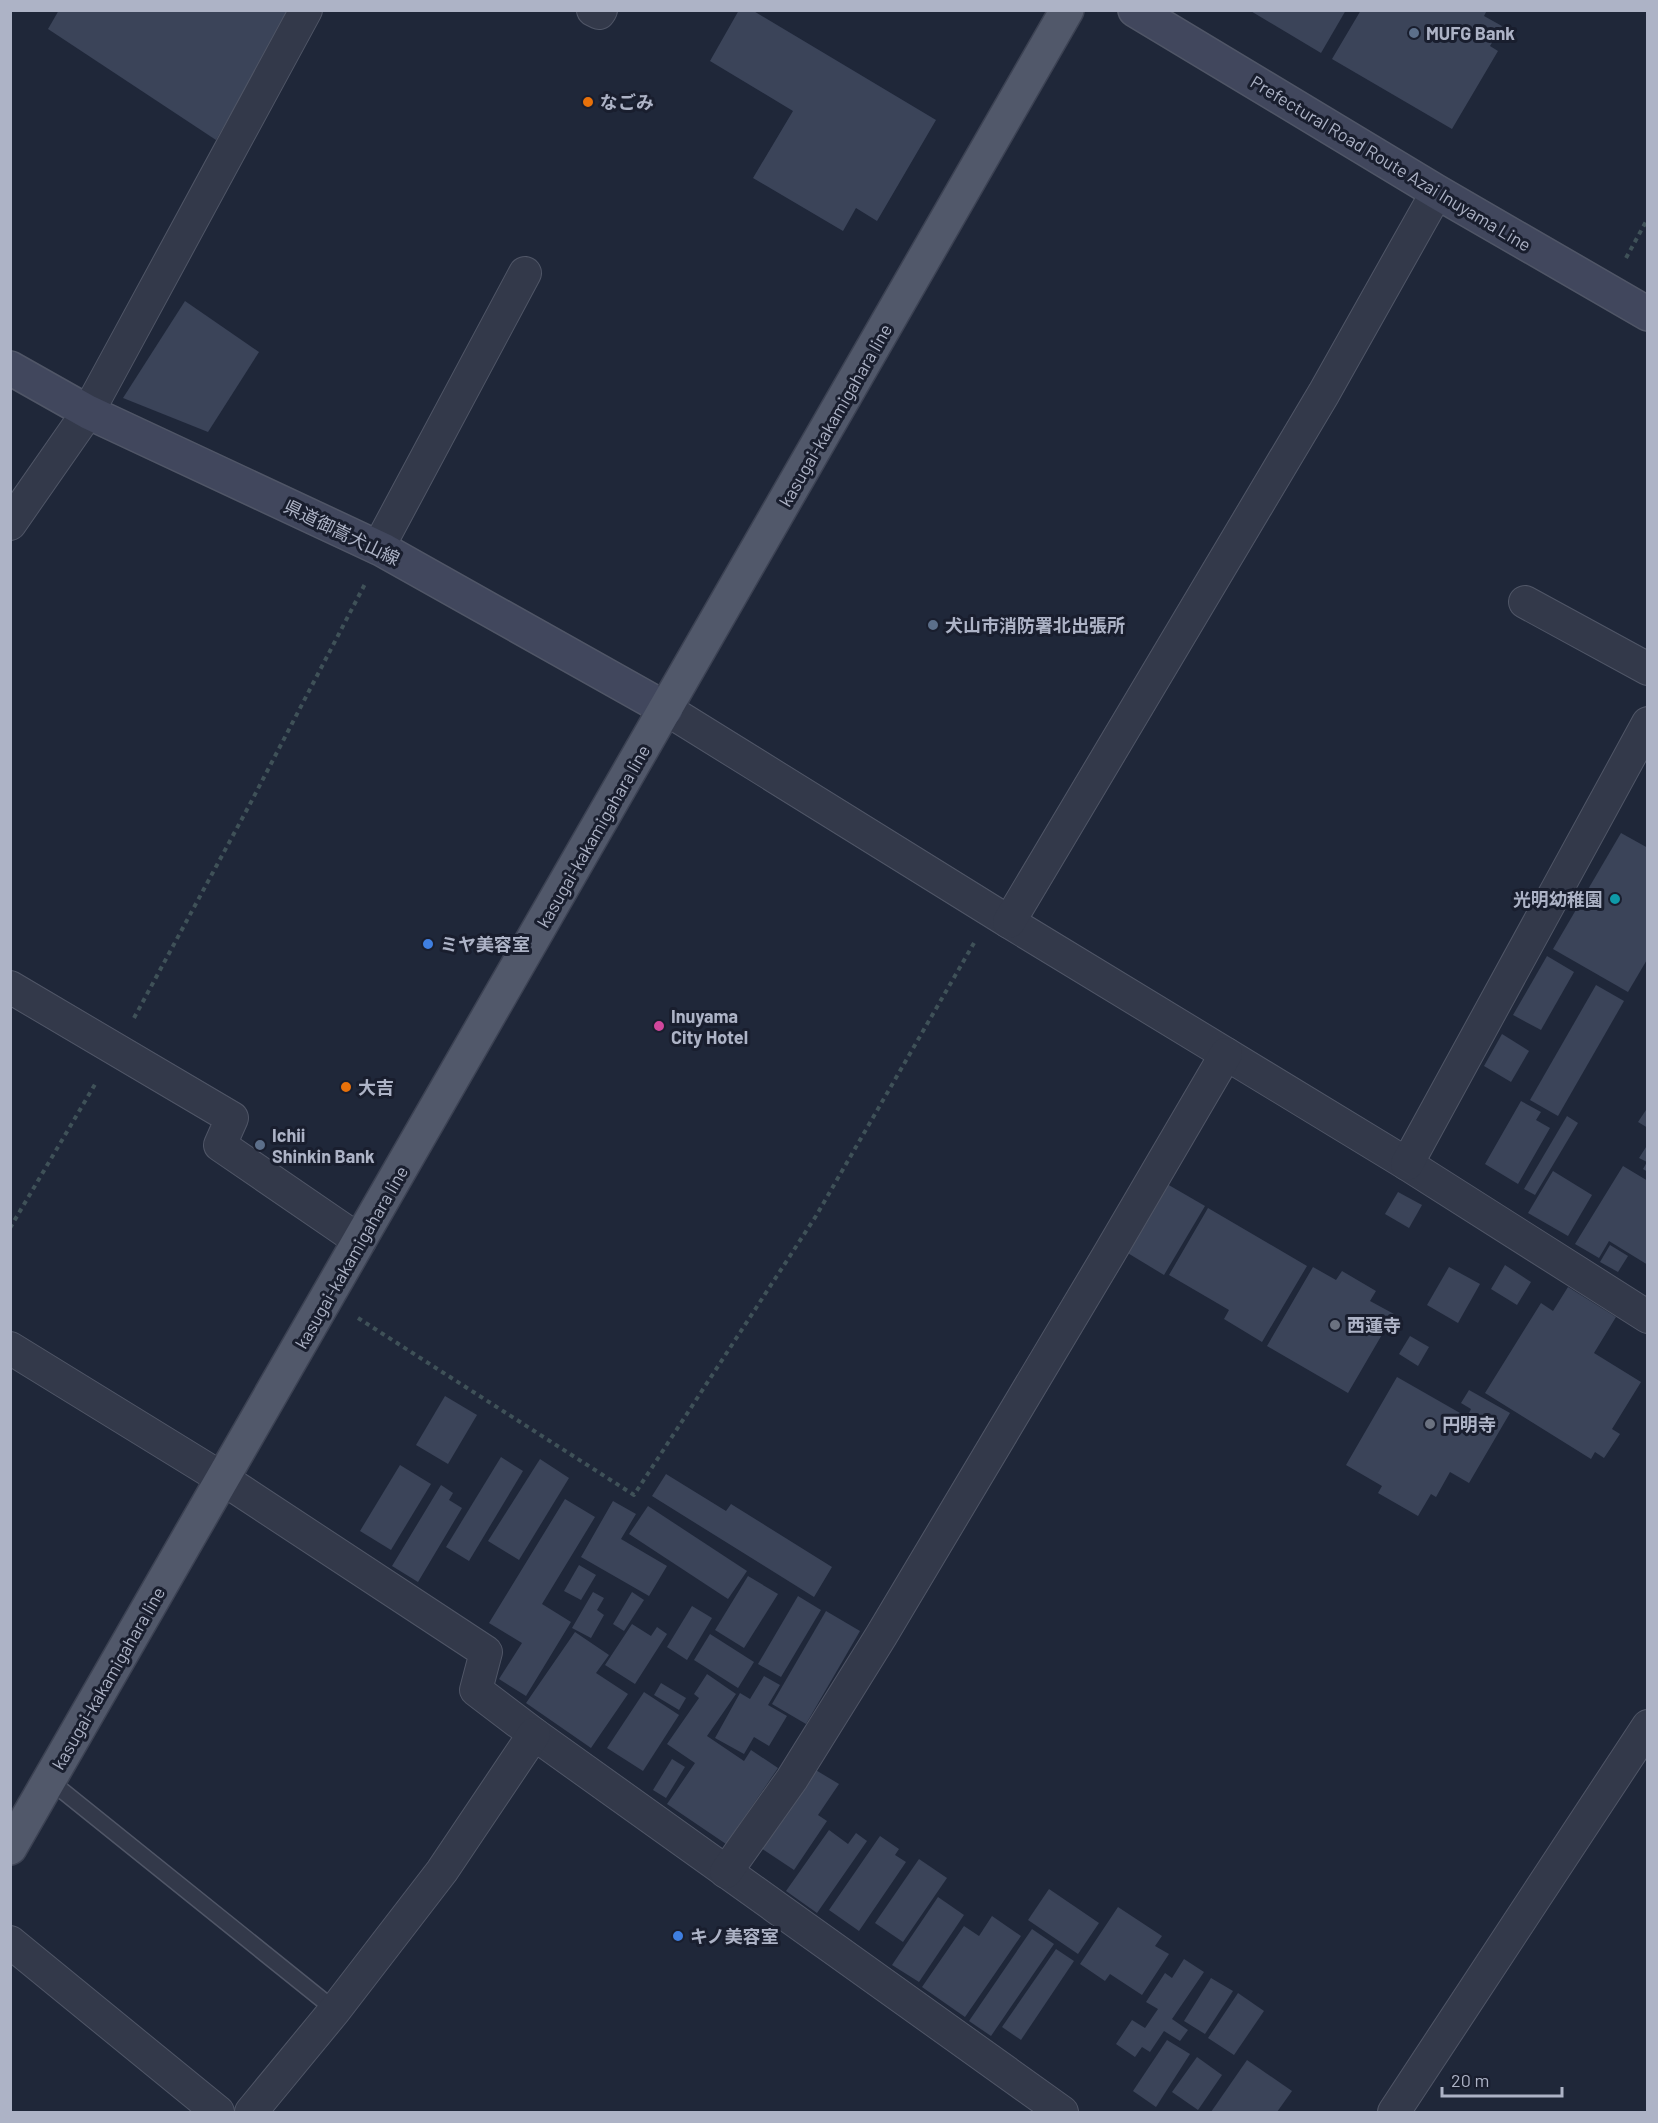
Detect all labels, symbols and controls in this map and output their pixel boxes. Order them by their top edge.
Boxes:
place label: MUFG Bank [1426,22,1515,44]
marker: MUFG Bank [1407,26,1421,40]
street label: Prefectural Road Route Azai Inuyama Line [1247,70,1535,256]
place label: なごみ [600,91,654,113]
marker: なごみ [581,95,595,109]
street label: kasugai-kakamigahara line [774,320,896,510]
street label: 県道御嵩犬山線 [281,494,403,570]
place label: 犬山市消防署北出張所 [945,614,1125,636]
marker: 犬山市消防署北出張所 [926,618,940,632]
street label: kasugai-kakamigahara line [532,741,654,931]
place label: 光明幼稚園 [1513,888,1603,910]
marker: 光明幼稚園 [1608,892,1622,906]
place label: ミヤ美容室 [440,933,530,955]
marker: ミヤ美容室 [421,937,435,951]
place label: Inuyama City Hotel [671,1005,748,1048]
marker: Inuyama City Hotel [652,1019,666,1033]
place label: 大吉 [358,1076,394,1098]
marker: 大吉 [339,1080,353,1094]
place label: Ichii Shinkin Bank [272,1124,375,1167]
marker: Ichii Shinkin Bank [253,1138,267,1152]
street label: kasugai-kakamigahara line [290,1162,412,1352]
place label: 西蓮寺 [1347,1314,1401,1336]
marker: 西蓮寺 [1328,1318,1342,1332]
place label: 円明寺 [1442,1413,1496,1435]
marker: 円明寺 [1423,1417,1437,1431]
street label: kasugai-kakamigahara line [47,1583,169,1773]
place label: キノ美容室 [690,1925,779,1947]
marker: キノ美容室 [671,1929,685,1943]
scale bar [1442,2060,1562,2098]
text: 20 m [1451,2069,1489,2091]

